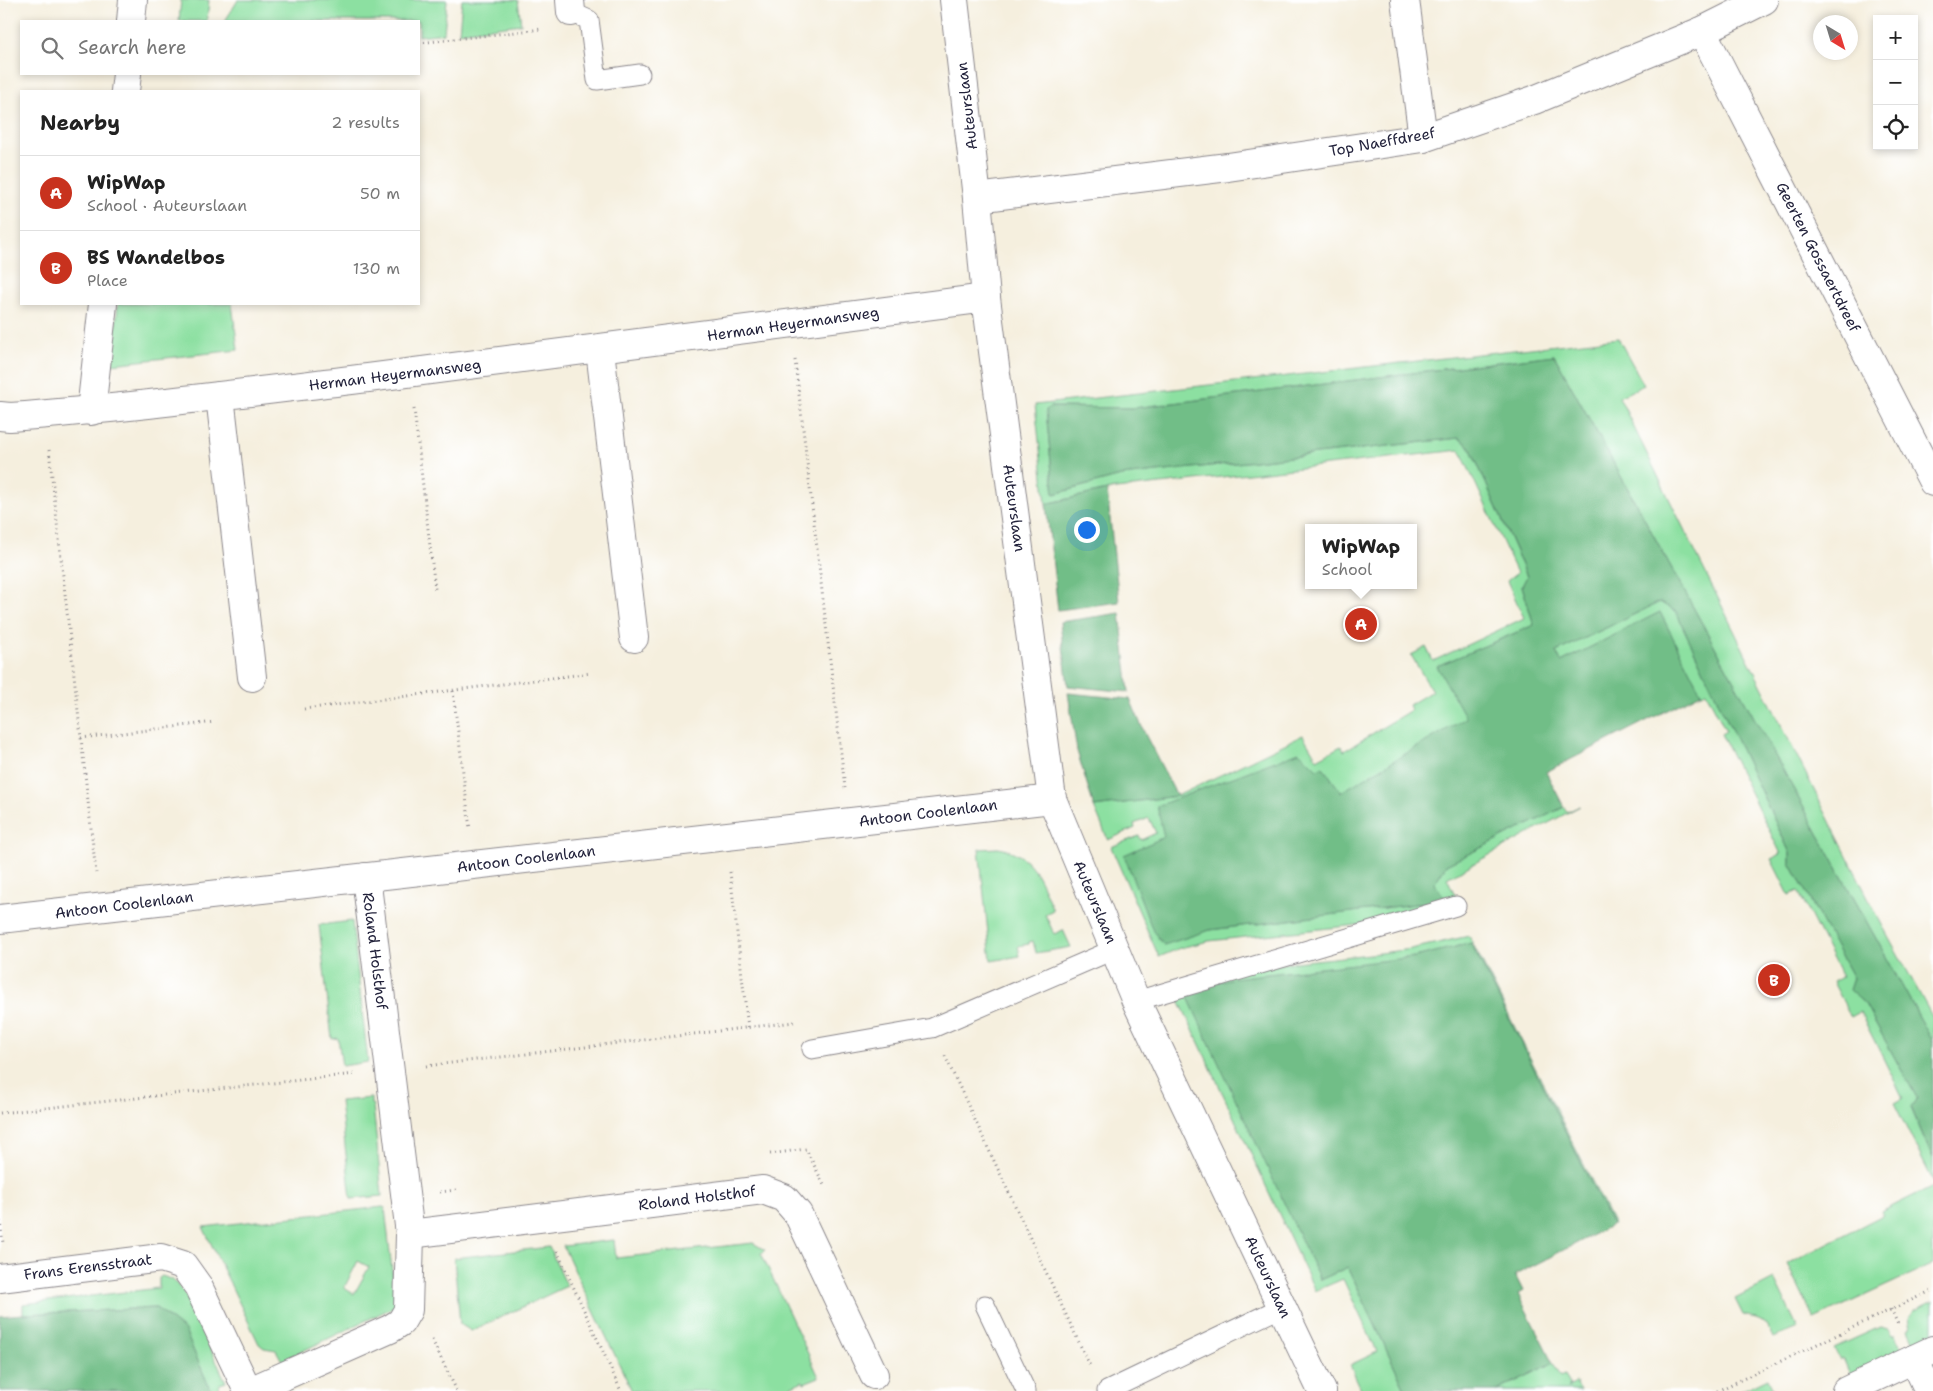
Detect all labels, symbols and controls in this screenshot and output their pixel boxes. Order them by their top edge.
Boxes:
north arrow [1813,15,1858,60]
map controls [1873,15,1918,150]
button: + [1873,15,1918,60]
search box [20,20,420,75]
icon: search [38,34,66,62]
text: Search here [78,35,187,60]
button: − [1873,60,1918,105]
street label: Auteurslaan [952,61,982,151]
button: locate [1873,105,1918,150]
text: Nearby [40,109,120,137]
text: 2 results [331,112,400,133]
street label: Top Naeffdreef [1327,123,1437,161]
text: WipWap [87,170,165,195]
street label: Geerten Gossaertdreef [1771,179,1865,336]
text: A [50,183,62,204]
text: 50 m [360,183,400,204]
text: School · Auteurslaan [87,195,247,216]
text: BS Wandelbos [87,245,225,270]
text: B [51,258,61,279]
text: 130 m [353,258,400,279]
text: Place [87,270,128,291]
street label: Herman Heyermansweg [706,302,880,346]
street label: Herman Heyermansweg [308,355,482,395]
street label: Auteurslaan [998,463,1030,553]
your location [1074,517,1100,543]
popup [1305,524,1417,589]
text: WipWap [1322,534,1400,559]
text: School [1322,559,1372,580]
pin: A [1345,605,1377,643]
street label: Antoon Coolenlaan [858,795,998,831]
street label: Antoon Coolenlaan [456,841,596,877]
street label: Auteurslaan [1069,857,1121,947]
street label: Antoon Coolenlaan [54,887,194,923]
street label: Roland Holsthof [358,891,392,1011]
pin: B [1758,961,1790,999]
street label: Roland Holsthof [637,1181,757,1215]
street label: Auteurslaan [1240,1233,1296,1321]
street label: Frans Erensstraat [23,1249,153,1285]

